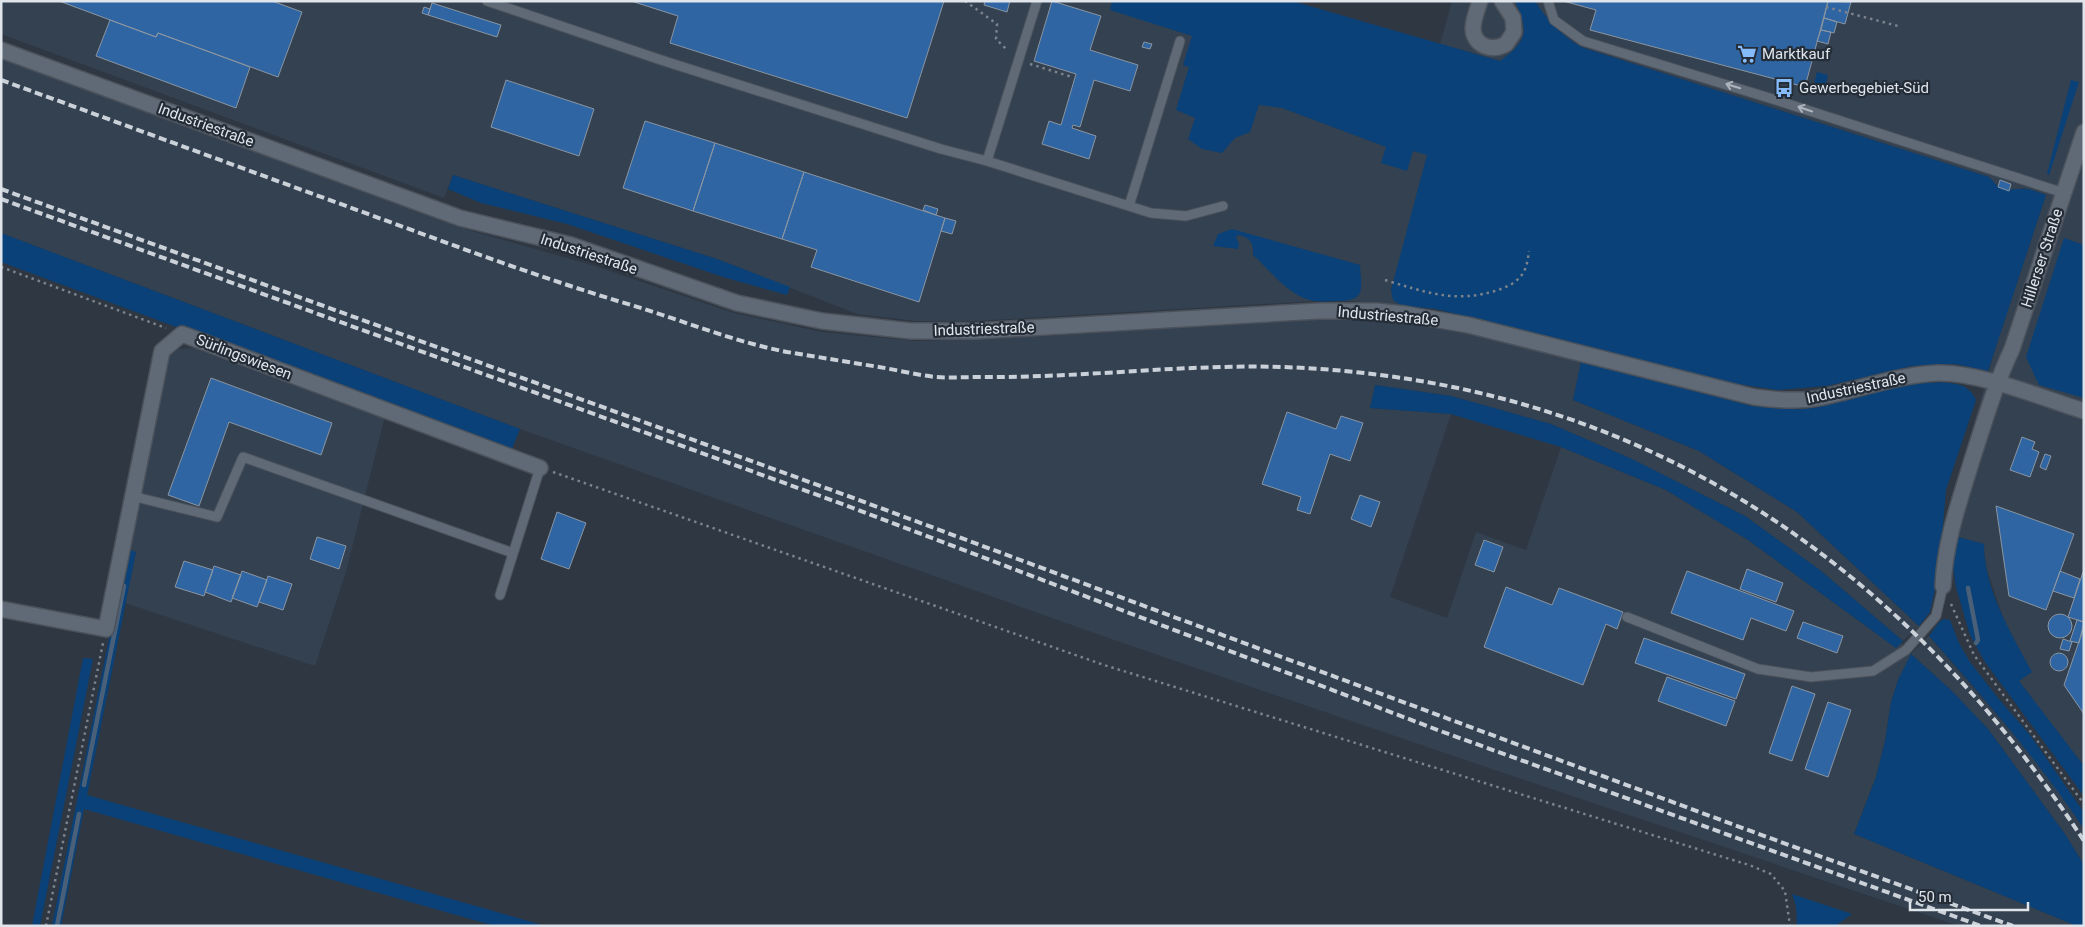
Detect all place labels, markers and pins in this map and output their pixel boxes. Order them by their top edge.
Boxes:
supermarket icon: Marktkauf [1736,43,1758,65]
place label: Marktkauf [1762,45,1831,63]
bus stop icon: Gewerbegebiet-Süd [1773,77,1795,99]
place label: Gewerbegebiet-Süd [1799,79,1929,97]

